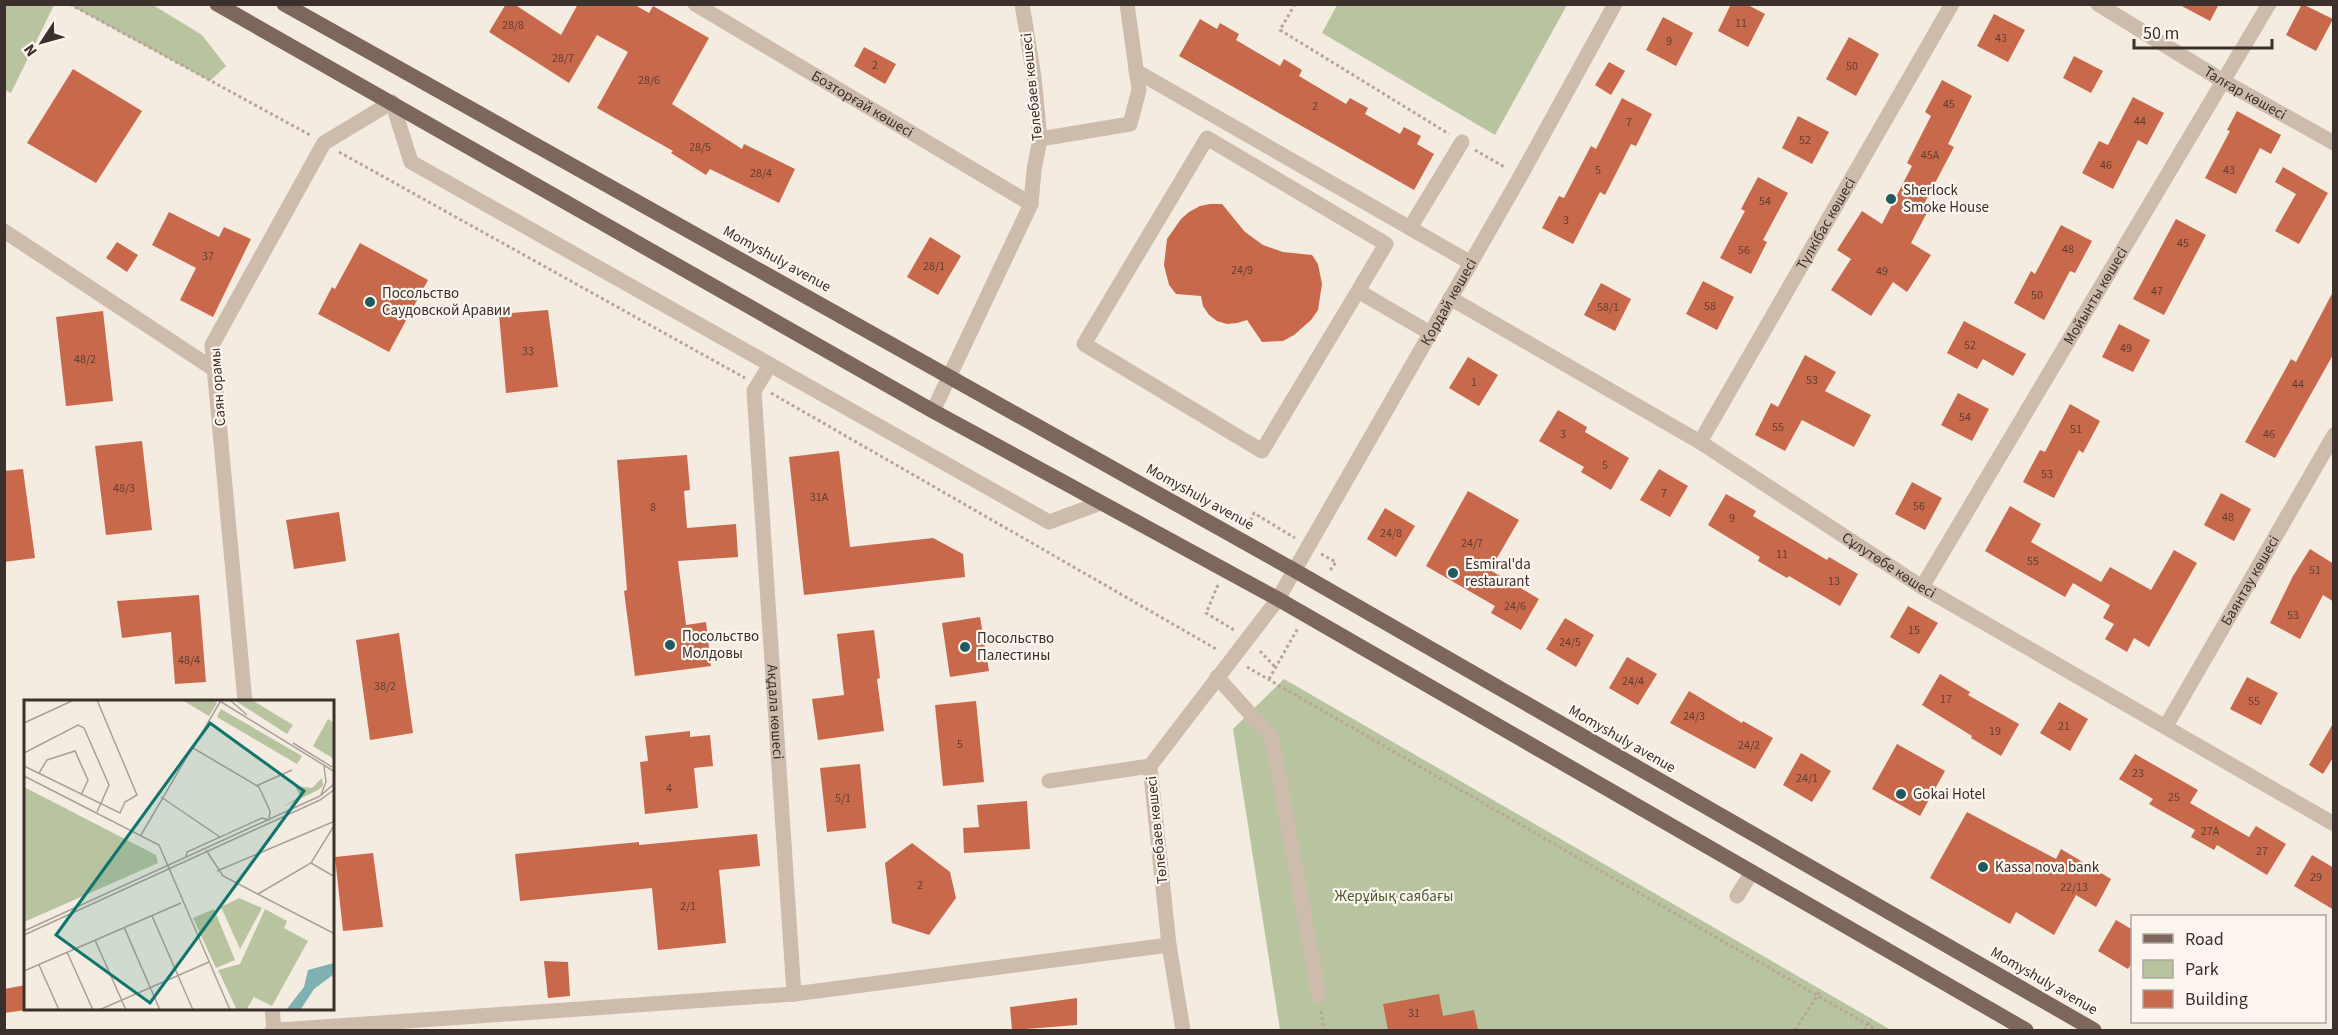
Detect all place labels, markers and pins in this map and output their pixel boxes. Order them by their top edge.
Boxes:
place label: Sherlock Smoke House [1903,180,1989,218]
marker: Sherlock Smoke House [1884,192,1898,206]
place label: Посольство Саудовской Аравии [382,283,511,321]
marker: Посольство Саудовской Аравии [363,295,377,309]
place label: Esmiral'da restaurant [1465,554,1531,592]
marker: Esmiral'da restaurant [1446,566,1460,580]
place label: Посольство Молдовы [682,626,759,664]
place label: Посольство Палестины [977,628,1054,666]
marker: Посольство Молдовы [663,638,677,652]
marker: Посольство Палестины [958,640,972,654]
place label: Gokai Hotel [1913,784,1986,805]
marker: Gokai Hotel [1894,787,1908,801]
place label: Kassa nova bank [1995,857,2100,878]
marker: Kassa nova bank [1976,860,1990,874]

